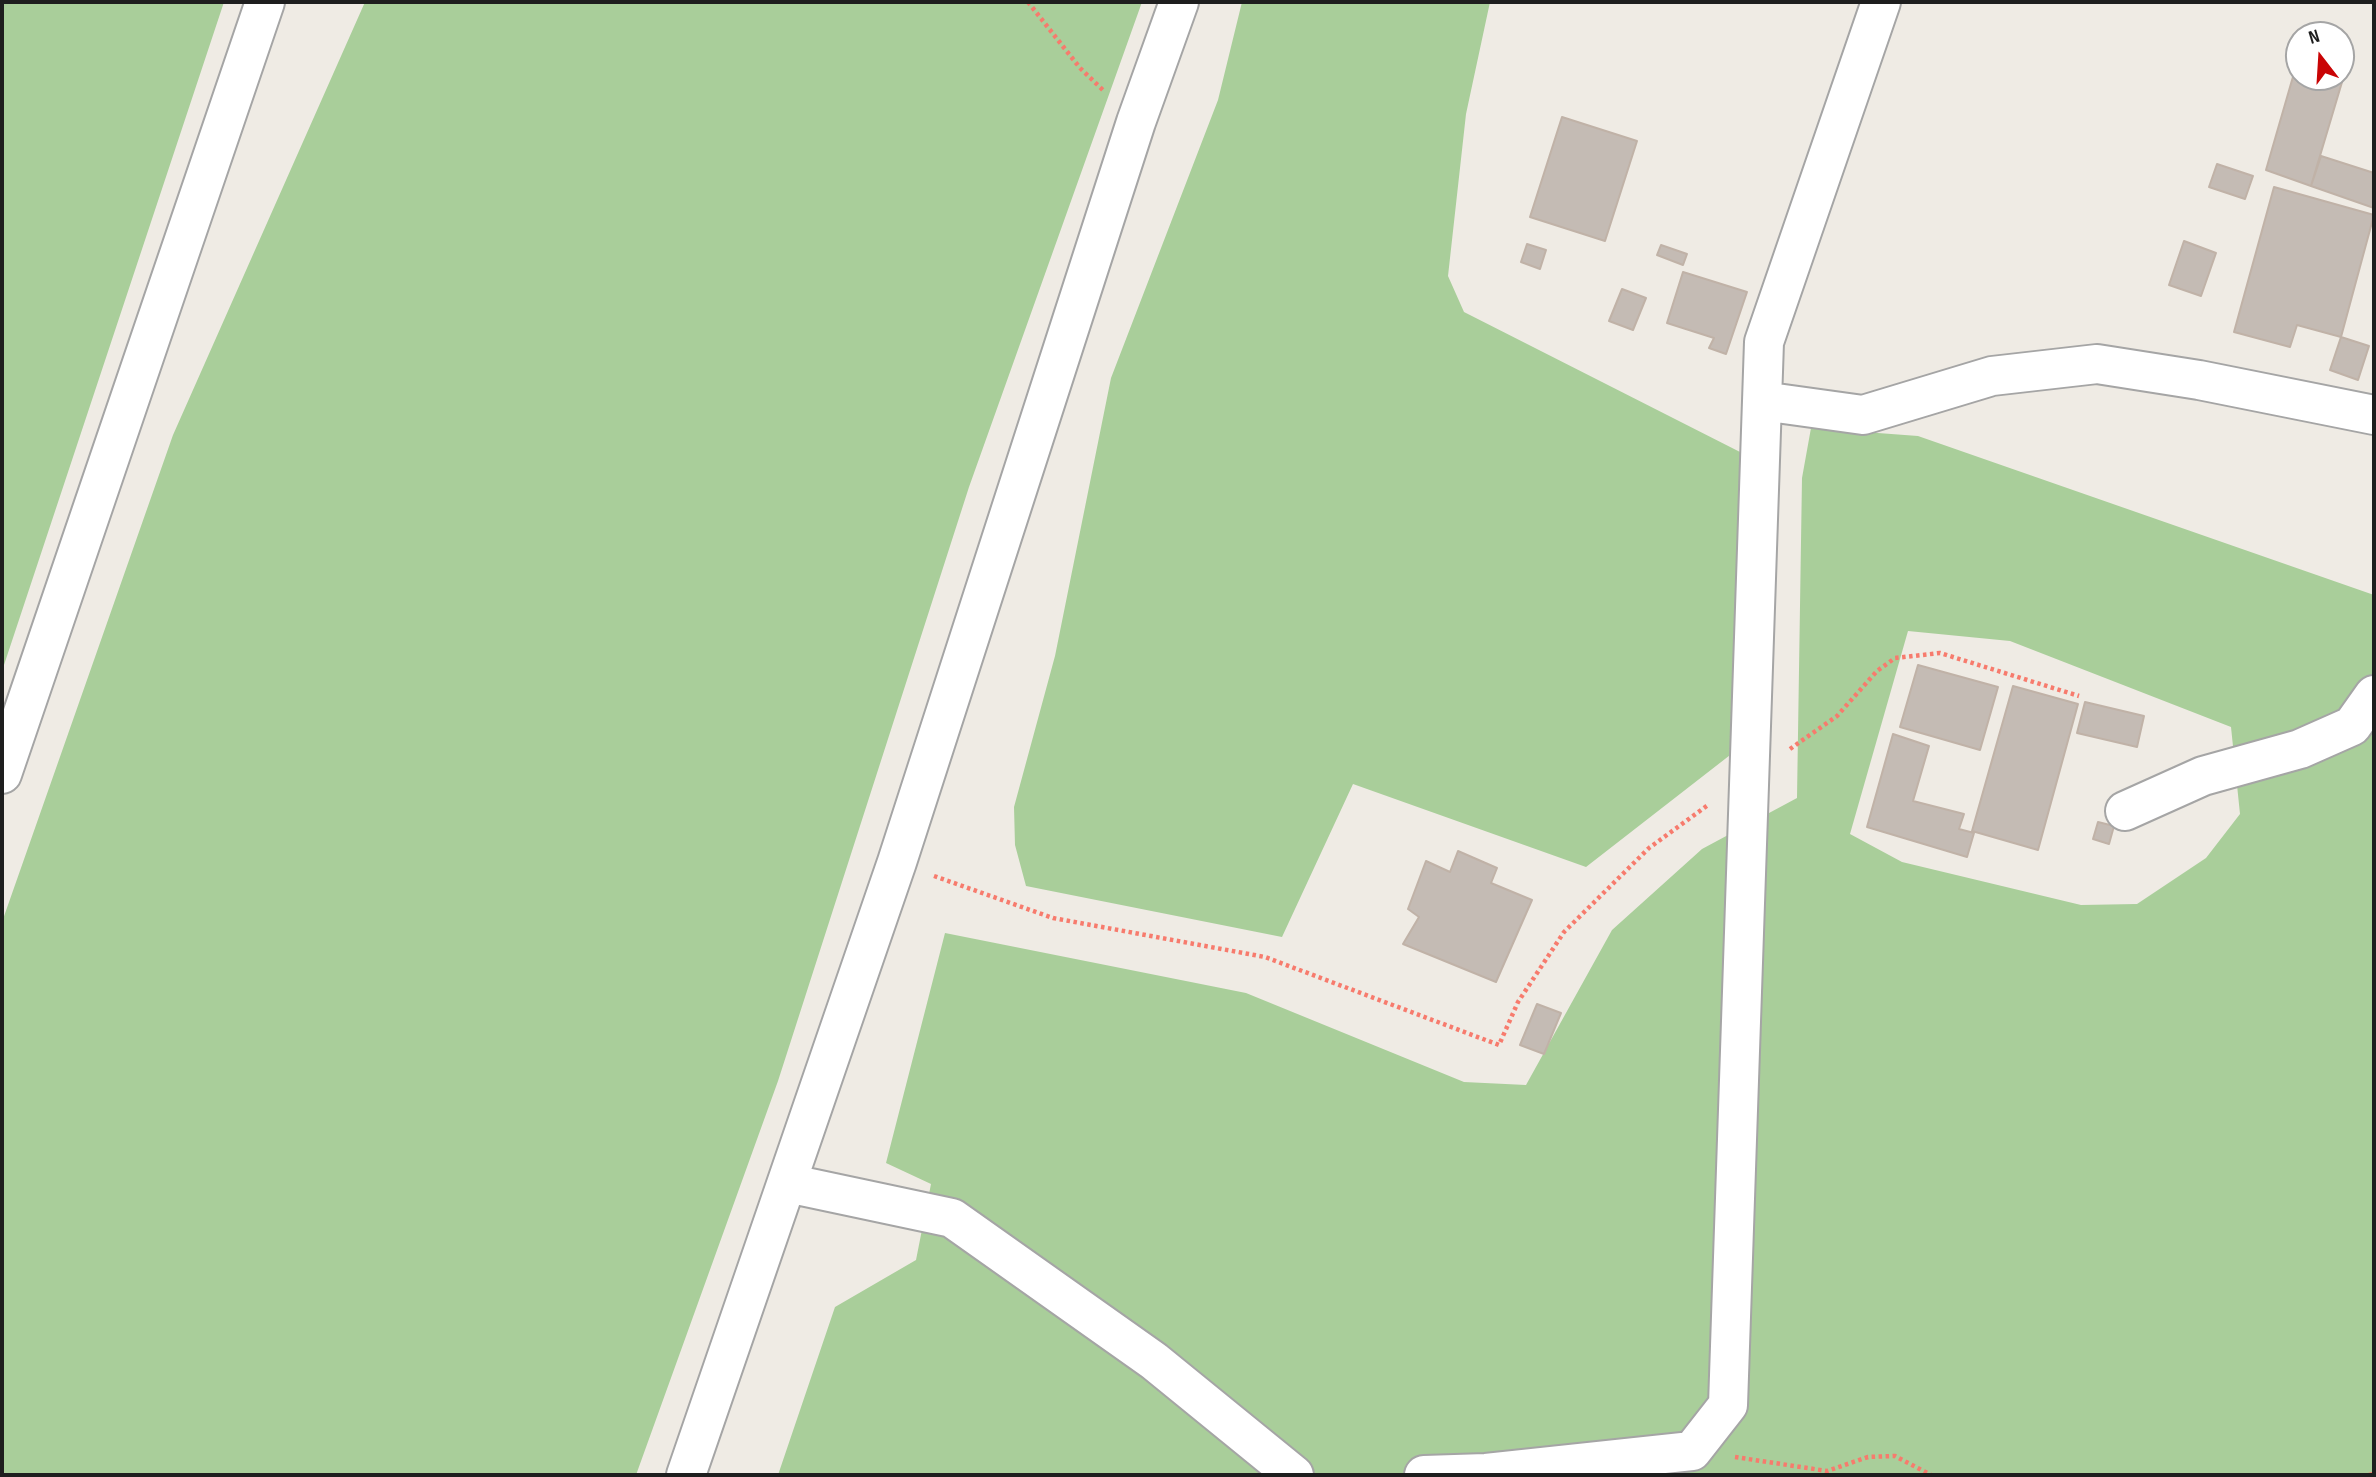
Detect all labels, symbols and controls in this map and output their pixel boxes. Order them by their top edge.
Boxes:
north arrow [2285,21,2355,91]
text: N [2306,25,2323,50]

